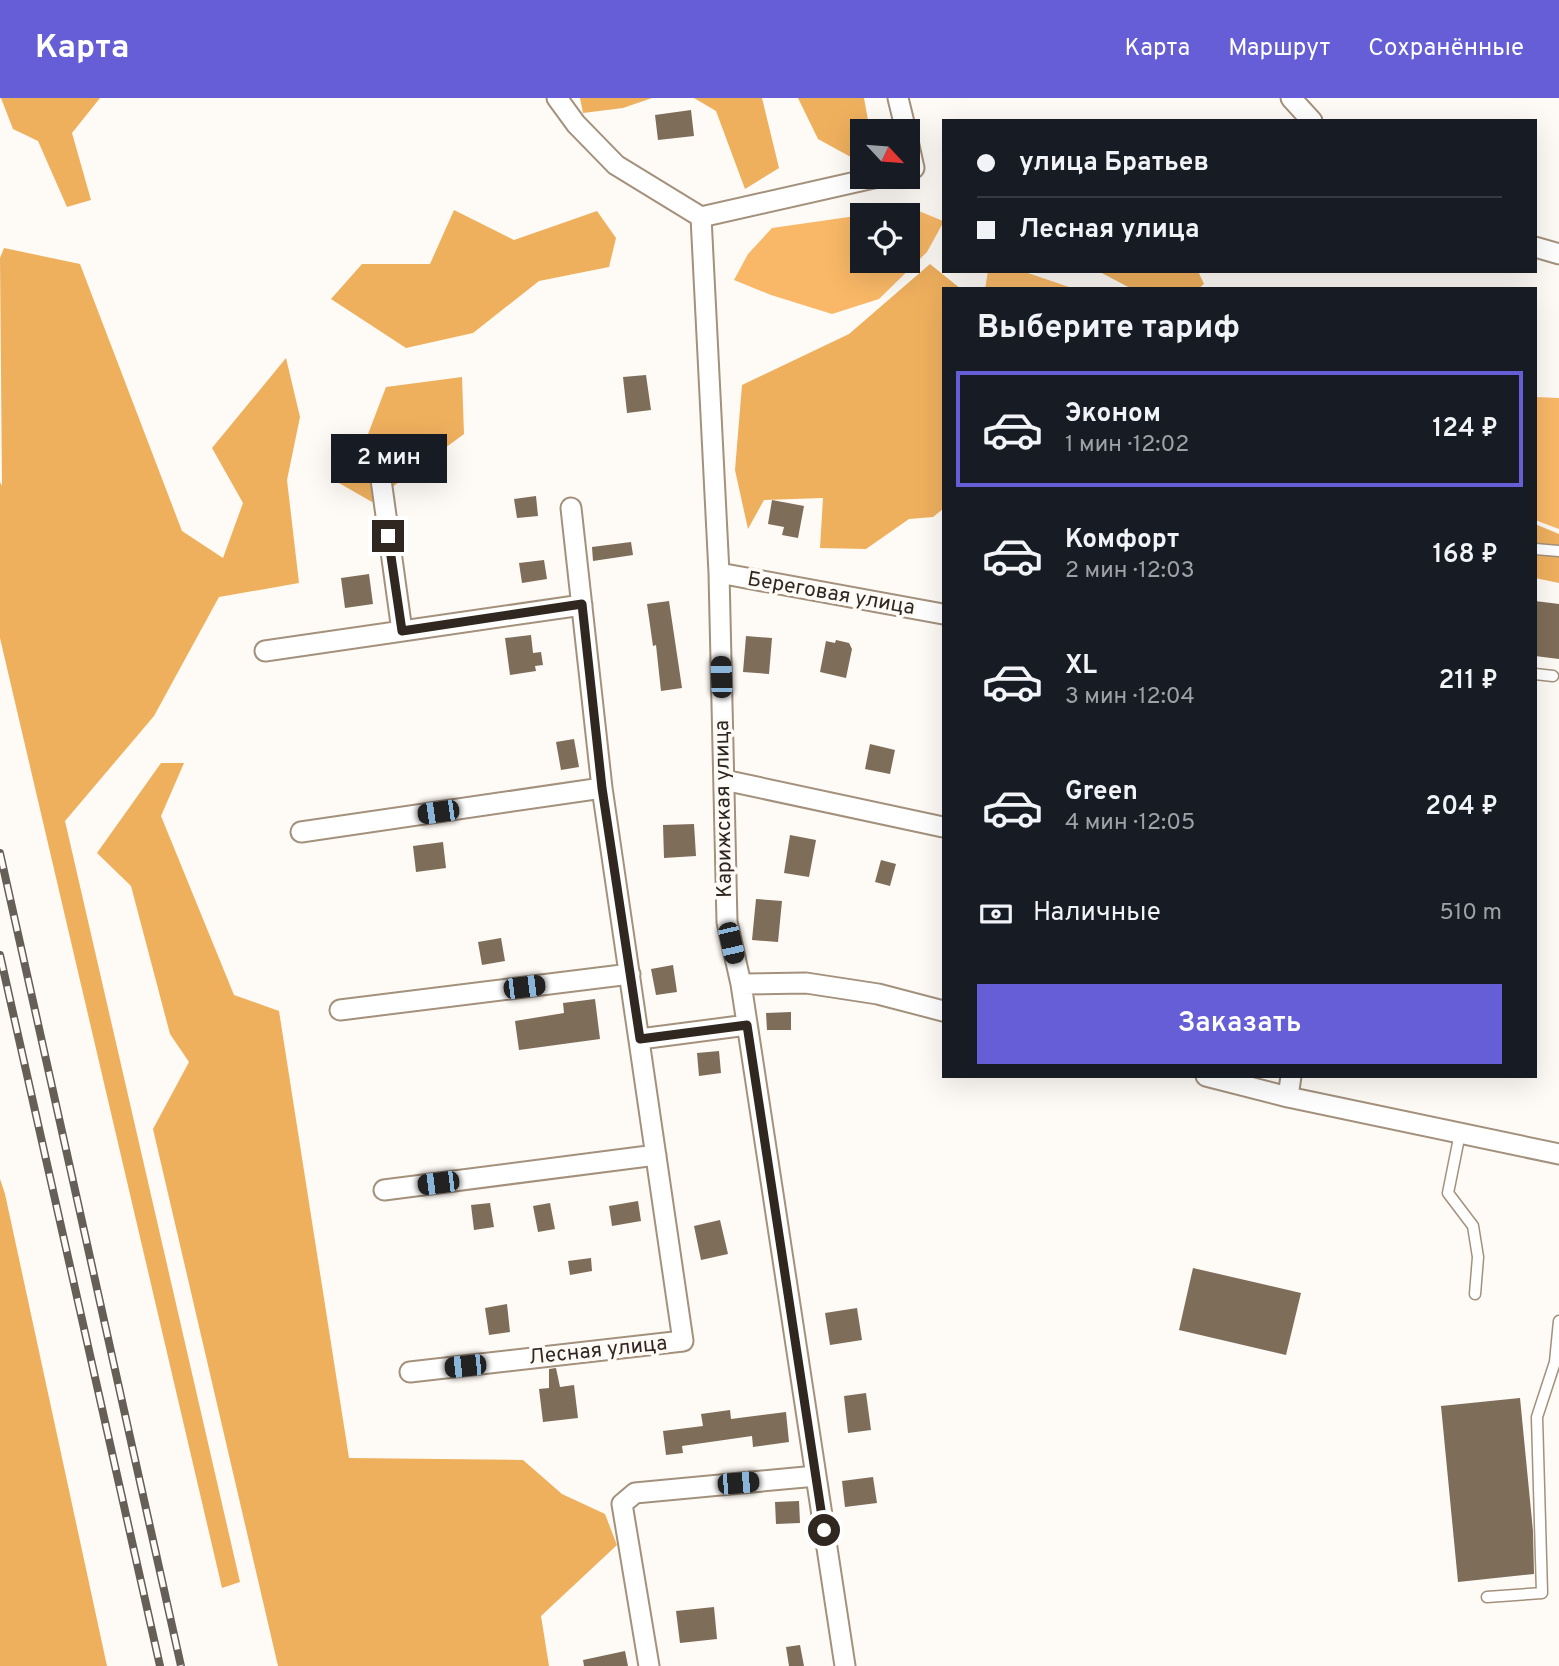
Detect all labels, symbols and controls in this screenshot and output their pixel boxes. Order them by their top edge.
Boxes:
text: Карта [35,28,129,70]
text: Карта [1124,34,1190,64]
text: Маршрут [1228,34,1330,64]
text: Сохранённые [1368,34,1524,64]
north arrow [850,119,920,189]
map controls [850,119,920,273]
text: улица Братьев [1019,147,1209,180]
button: locate [850,203,920,273]
text: Лесная улица [1019,214,1200,247]
text: Выберите тариф [977,309,1240,349]
icon: car [981,398,1044,461]
text: Эконом [1065,398,1161,431]
text: 124 ₽ [1432,413,1498,446]
text: 1 мин · 12:02 [1065,431,1189,460]
callout: 2 мин [330,434,446,484]
text: 2 мин [357,444,421,473]
route end [372,520,404,552]
icon: car [981,524,1044,587]
text: Комфорт [1065,524,1179,557]
text: 168 ₽ [1433,539,1498,572]
text: 2 мин · 12:03 [1065,557,1195,586]
street label: Береговая улица [745,566,917,622]
icon: car [981,650,1044,713]
text: XL [1065,650,1097,683]
car [710,656,733,698]
text: 211 ₽ [1438,665,1498,698]
text: 3 мин · 12:04 [1065,683,1195,712]
street label: Карижская улица [709,720,739,898]
icon: car [981,776,1044,839]
text: Green [1065,776,1138,809]
text: 204 ₽ [1425,791,1498,824]
car [416,799,461,825]
text: 4 мин · 12:05 [1065,809,1195,838]
icon: cash [977,895,1015,933]
text: Наличные [1033,897,1161,930]
text: 510 m [1439,899,1502,928]
car [717,920,746,966]
car [502,974,547,1000]
button: Заказать [977,984,1502,1064]
car [416,1170,461,1196]
street label: Лесная улица [527,1330,669,1372]
car [444,1353,487,1379]
car [717,1471,760,1495]
route start [808,1514,840,1546]

